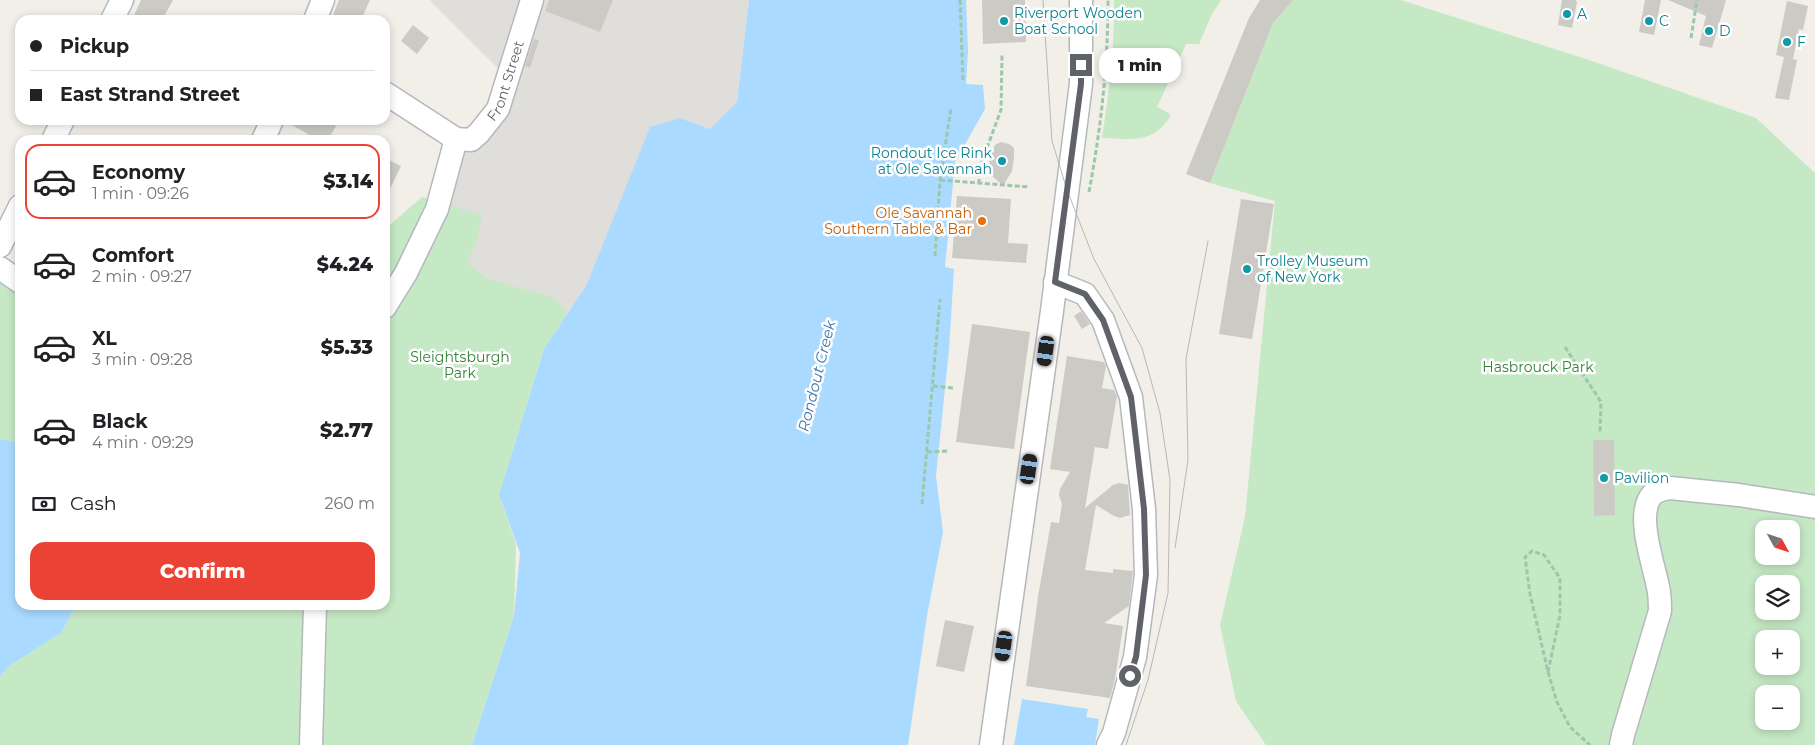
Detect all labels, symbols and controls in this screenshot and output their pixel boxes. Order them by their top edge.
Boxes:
place label: Riverport Wooden Boat School [1014,4,1142,38]
place label: A [1577,5,1588,23]
marker: A [1561,8,1573,20]
place label: C [1659,12,1669,30]
marker: Riverport Wooden Boat School [998,15,1010,27]
marker: C [1643,15,1655,27]
place label: D [1719,22,1731,40]
marker: D [1703,25,1715,37]
place label: F [1797,33,1806,51]
text: Pickup [60,35,129,58]
marker: F [1781,36,1793,48]
street label: Front Street [483,38,528,125]
callout: 1 min [1098,48,1181,82]
route end [1070,54,1092,76]
text: 1 min [1118,56,1162,75]
text: East Strand Street [60,83,240,106]
place label: Rondout Ice Rink at Ole Savannah [871,144,993,178]
marker: Rondout Ice Rink at Ole Savannah [996,155,1008,167]
icon: car [32,159,77,204]
text: Economy [92,161,185,184]
text: $3.14 [323,170,373,193]
text: 1 min · 09:26 [92,184,189,203]
place label: Ole Savannah Southern Table & Bar [824,204,972,238]
marker: Ole Savannah Southern Table & Bar [976,215,988,227]
icon: car [32,242,77,287]
text: Comfort [92,244,174,267]
place label: Trolley Museum of New York [1257,252,1369,286]
text: $4.24 [317,253,373,276]
marker: Trolley Museum of New York [1241,263,1253,275]
text: 2 min · 09:27 [92,267,192,286]
water label: Rondout Creek [794,317,840,433]
icon: car [32,325,77,370]
text: XL [92,327,117,350]
car [1036,335,1055,367]
text: $5.33 [321,336,373,359]
park label: Sleightsburgh Park [410,348,510,382]
text: 3 min · 09:28 [92,350,193,369]
park label: Hasbrouck Park [1482,358,1594,376]
icon: car [32,408,77,453]
text: Black [92,410,148,433]
text: $2.77 [320,419,373,442]
text: 4 min · 09:29 [92,433,194,452]
car [1019,453,1038,485]
place label: Pavilion [1614,469,1669,487]
marker: Pavilion [1598,472,1610,484]
icon: cash [30,490,58,518]
text: Cash [70,492,117,515]
text: 260 m [324,494,375,513]
north arrow [1755,520,1800,565]
map controls [1755,520,1800,730]
button: Confirm [30,542,375,600]
button: layers [1755,575,1800,620]
car [994,630,1013,662]
button: + [1755,630,1800,675]
route start [1119,665,1141,687]
button: − [1755,685,1800,730]

